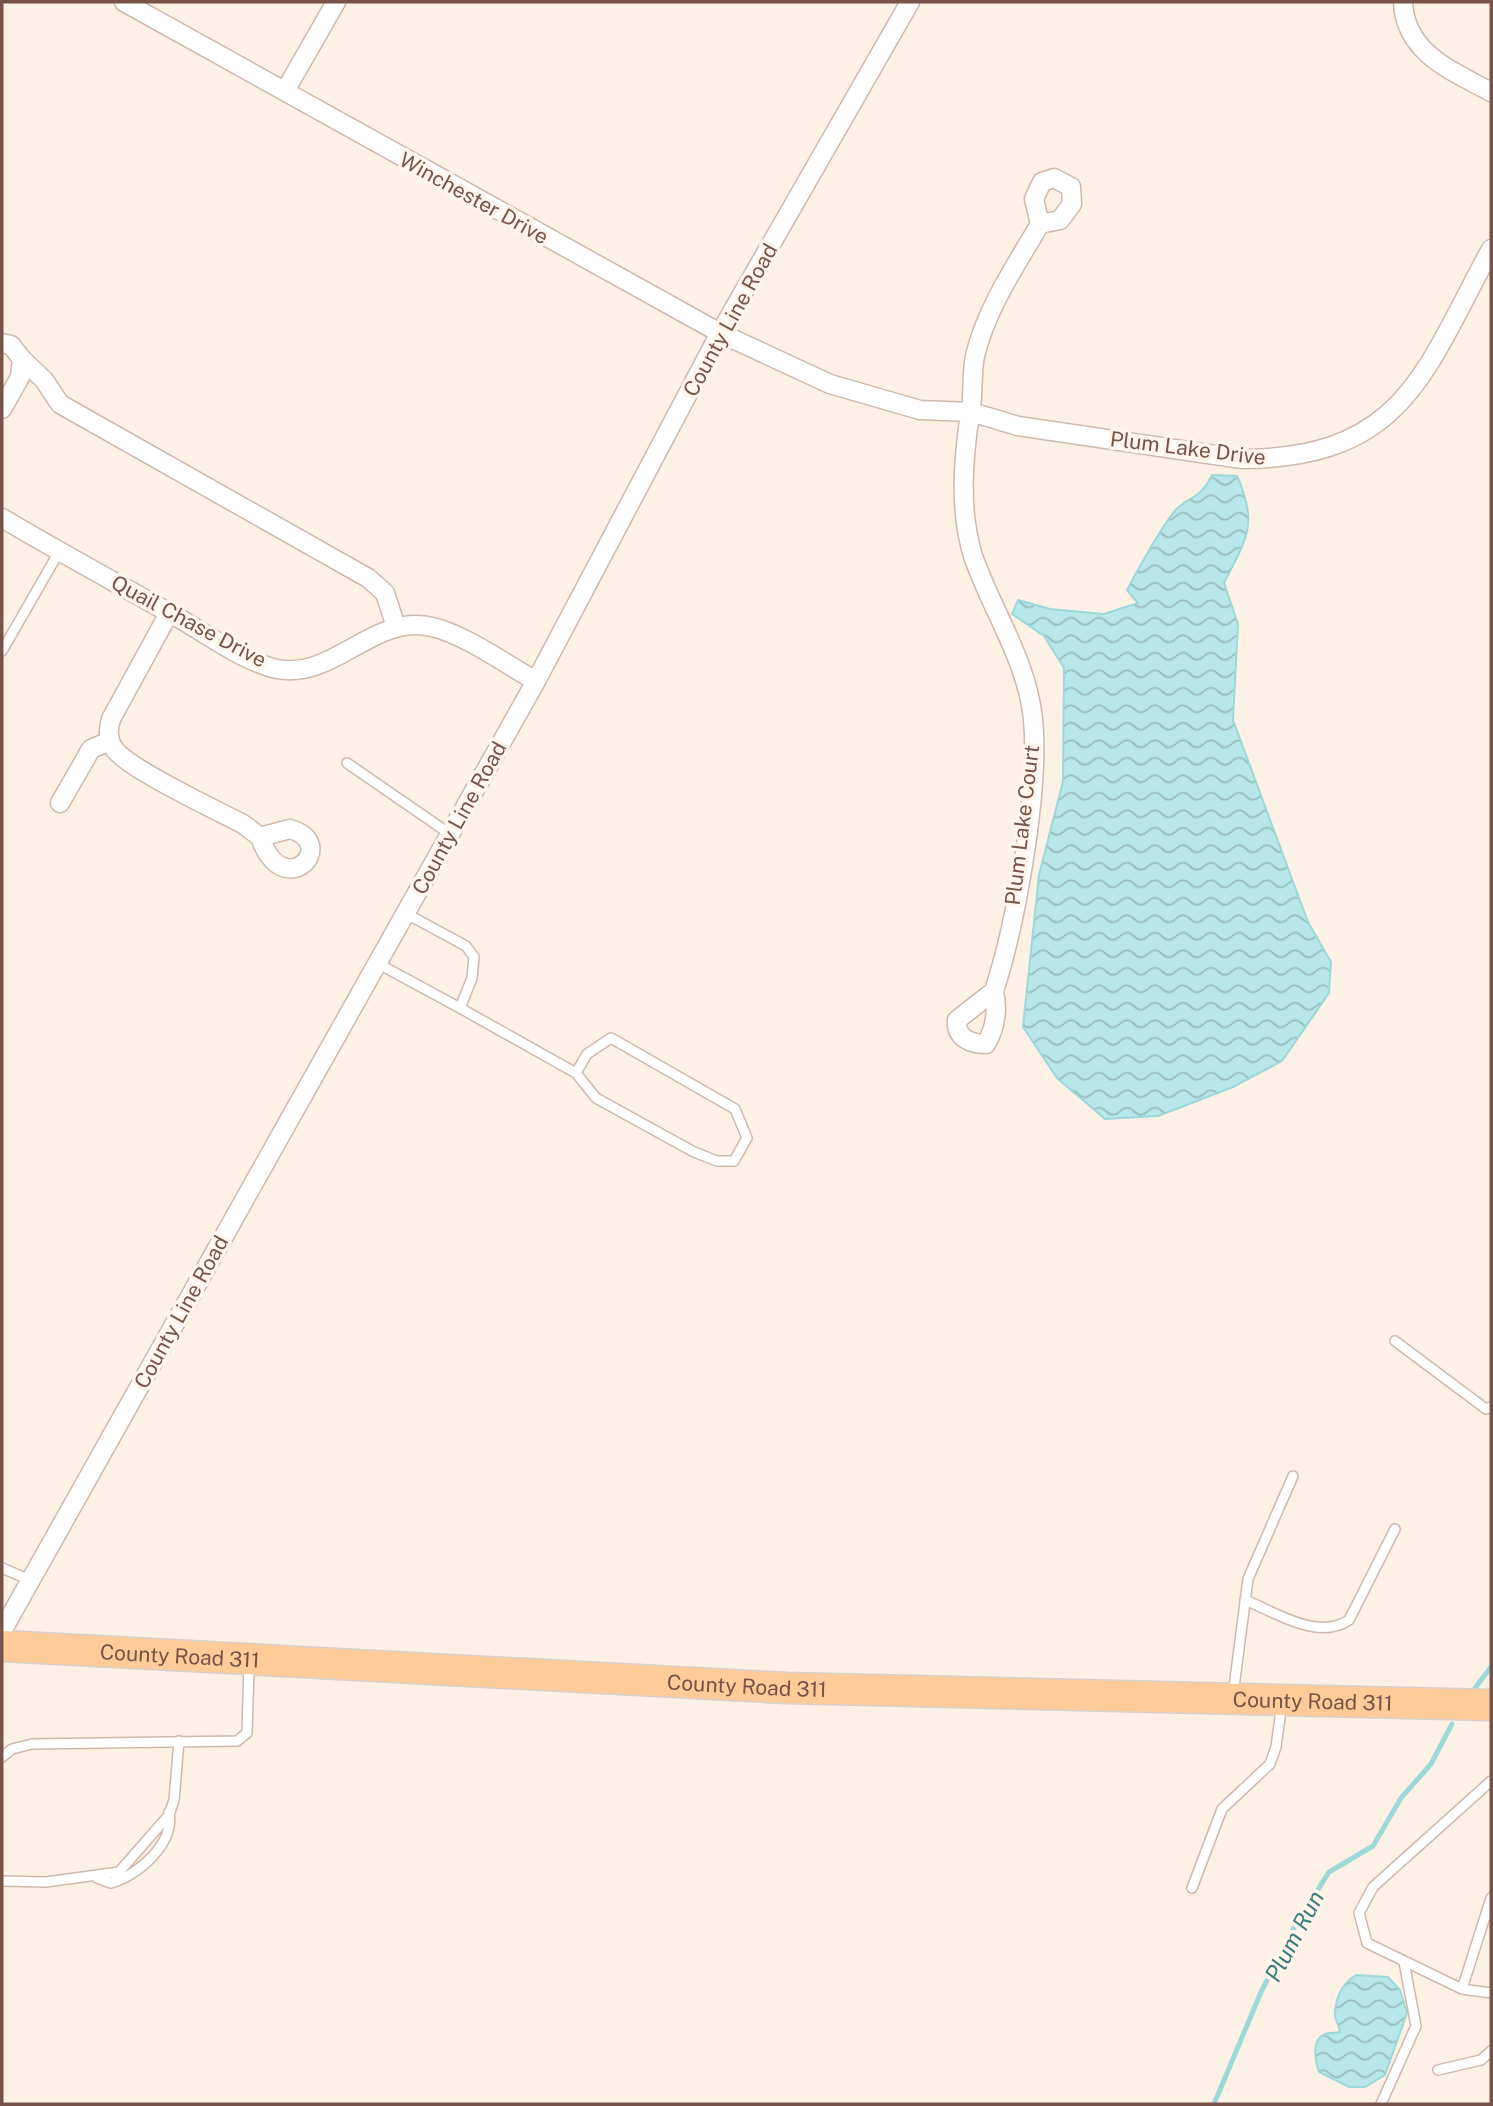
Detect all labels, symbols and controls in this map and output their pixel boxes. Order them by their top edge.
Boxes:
street label: Winchester Drive [395,147,553,249]
street label: County Line Road [678,239,782,401]
street label: Plum Lake Drive [1109,426,1267,470]
street label: Quail Chase Drive [107,570,271,672]
street label: County Line Road [407,737,511,899]
street label: Plum Lake Court [1000,743,1044,907]
street label: County Line Road [129,1231,233,1393]
street label: County Road 311 [99,1639,260,1672]
street label: County Road 311 [666,1669,827,1701]
street label: County Road 311 [1232,1686,1393,1715]
water label: Plum Run [1259,1886,1329,1986]

